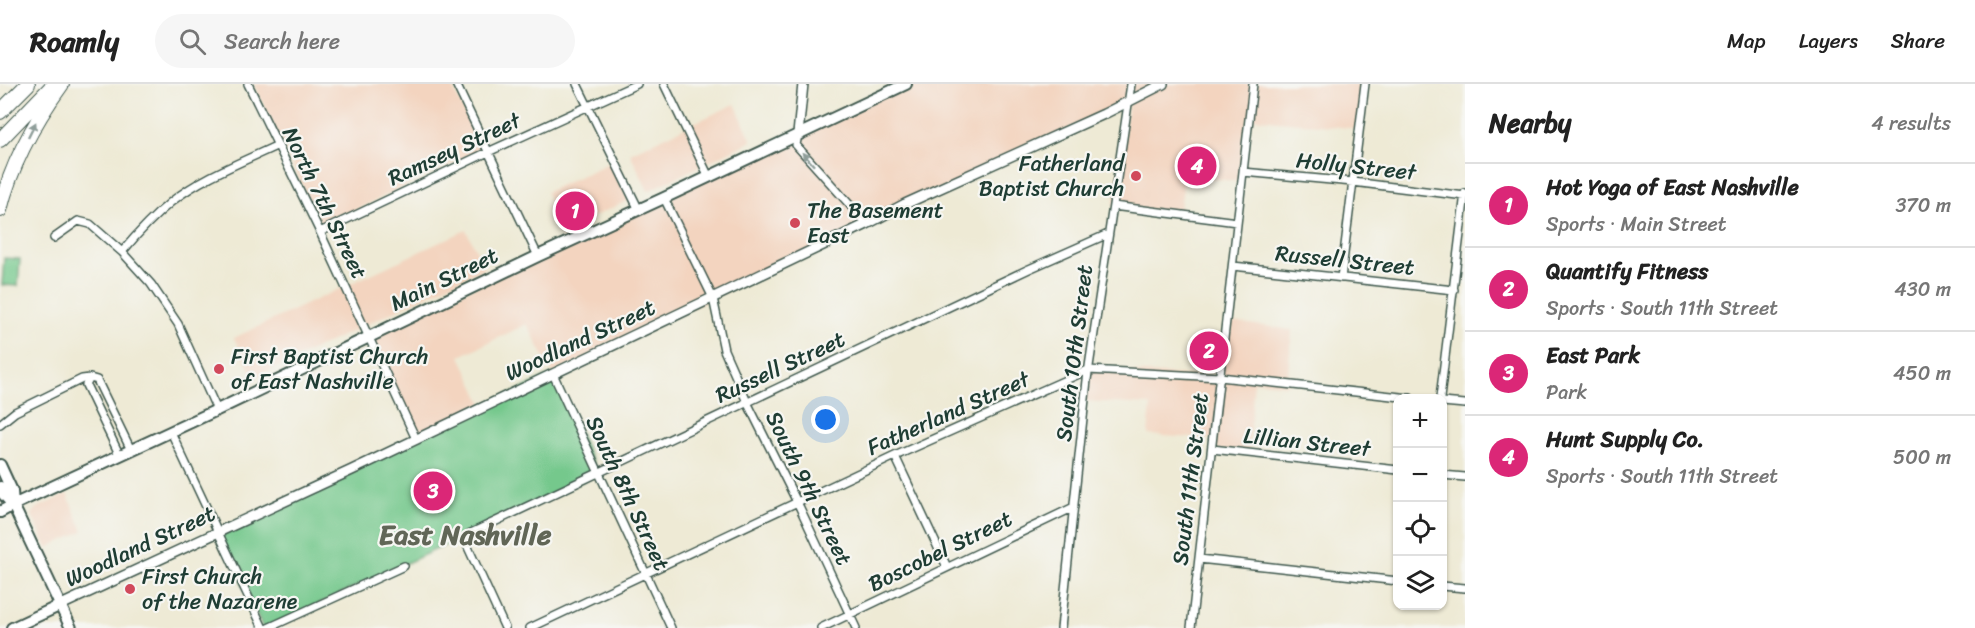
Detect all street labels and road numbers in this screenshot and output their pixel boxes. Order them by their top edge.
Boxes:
street label: Ramsey Street [381,101,528,197]
street label: North 7th Street [271,120,379,286]
street label: Holly Street [1294,140,1419,192]
street label: Russell Street [1274,233,1417,287]
street label: Main Street [383,236,505,322]
street label: South 10th Street [1044,262,1104,444]
street label: Woodland Street [498,288,662,392]
street label: Russell Street [708,320,852,414]
street label: Fatherland Street [860,359,1037,466]
street label: South 11th Street [1160,390,1220,567]
street label: South 9th Street [755,404,864,572]
street label: South 8th Street [575,409,681,578]
street label: Lillian Street [1242,416,1374,468]
street label: Woodland Street [58,494,222,598]
street label: Boscobel Street [861,499,1019,603]

